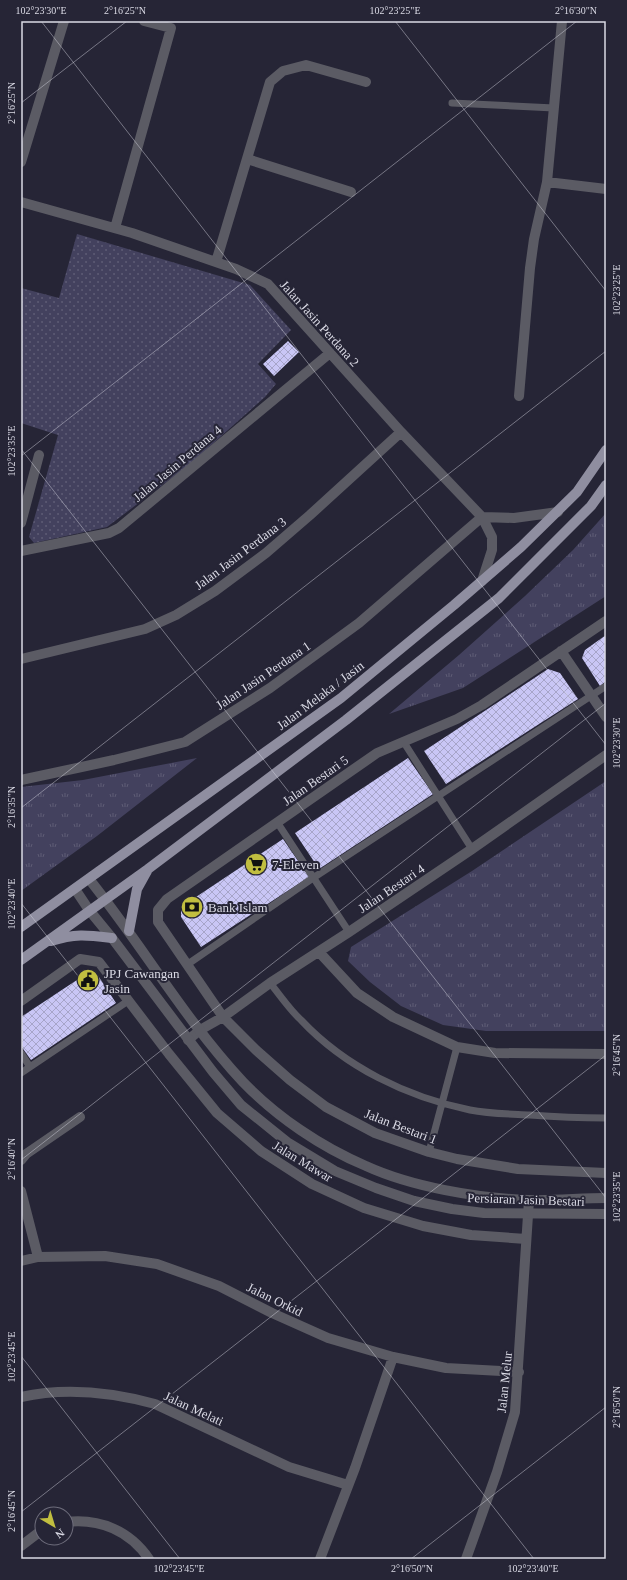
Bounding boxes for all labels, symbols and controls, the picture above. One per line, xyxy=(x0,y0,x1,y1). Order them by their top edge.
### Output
text: 102°23'30"E xyxy=(16,5,67,16)
text: 2°16'25"N xyxy=(104,5,146,16)
text: 102°23'25"E xyxy=(370,5,421,16)
text: 2°16'30"N xyxy=(555,5,597,16)
text: 2°16'25"N xyxy=(6,82,17,124)
text: 102°23'25"E xyxy=(611,265,622,316)
street label: Jalan Jasin Perdana 2 xyxy=(277,277,362,370)
street label: Jalan Jasin Perdana 4 xyxy=(130,422,225,505)
text: 102°23'35"E xyxy=(6,426,17,477)
street label: Jalan Jasin Perdana 3 xyxy=(192,514,289,593)
street label: Jalan Jasin Perdana 1 xyxy=(213,638,313,713)
street label: Jalan Melaka / Jasin xyxy=(274,657,367,733)
text: 102°23'30"E xyxy=(611,718,622,769)
street label: Jalan Bestari 5 xyxy=(280,752,351,809)
text: 2°16'35"N xyxy=(6,786,17,828)
supermarket icon: 7-Eleven xyxy=(243,851,269,877)
place label: 7-Eleven xyxy=(272,857,319,872)
street label: Jalan Bestari 4 xyxy=(355,861,428,916)
text: 102°23'40"E xyxy=(6,879,17,930)
bank icon: Bank Islam xyxy=(179,894,205,920)
place label: Bank Islam xyxy=(208,900,268,915)
place label: JPJ Cawangan Jasin xyxy=(104,966,180,996)
public building icon: JPJ Cawangan Jasin xyxy=(75,967,101,993)
text: 2°16'45"N xyxy=(611,1034,622,1076)
street label: Jalan Bestari 1 xyxy=(362,1106,439,1147)
text: 2°16'40"N xyxy=(6,1138,17,1180)
street label: Jalan Mawar xyxy=(270,1138,336,1185)
text: 102°23'35"E xyxy=(611,1172,622,1223)
street label: Persiaran Jasin Bestari xyxy=(467,1190,585,1209)
street label: Jalan Orkid xyxy=(244,1279,306,1320)
text: 102°23'45"E xyxy=(6,1332,17,1383)
street label: Jalan Melur xyxy=(494,1350,515,1414)
text: 2°16'50"N xyxy=(611,1386,622,1428)
street label: Jalan Melati xyxy=(162,1388,226,1429)
text: 2°16'45"N xyxy=(6,1490,17,1532)
north arrow xyxy=(34,1506,74,1546)
text: N xyxy=(53,1527,67,1541)
text: 102°23'45"E xyxy=(154,1563,205,1574)
text: 2°16'50"N xyxy=(391,1563,433,1574)
text: 102°23'40"E xyxy=(508,1563,559,1574)

